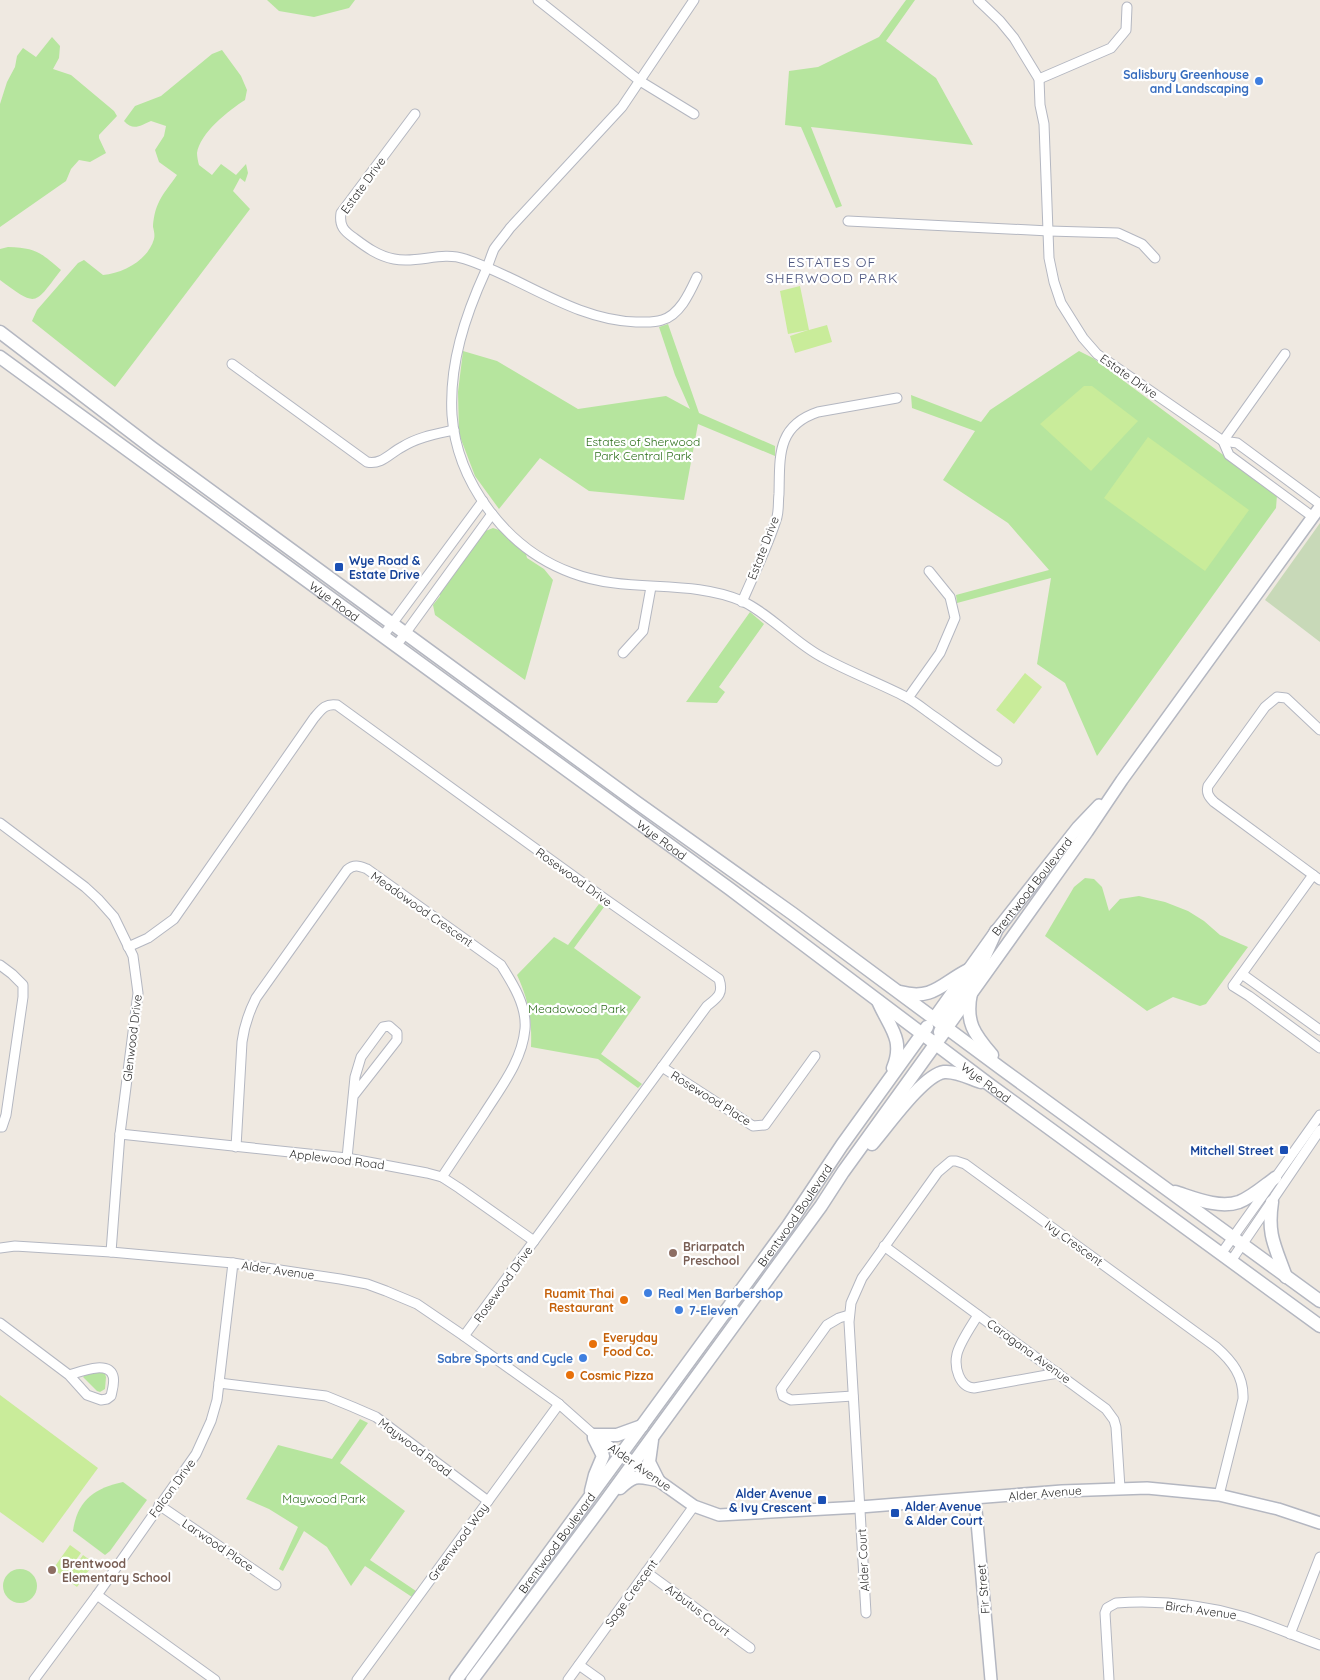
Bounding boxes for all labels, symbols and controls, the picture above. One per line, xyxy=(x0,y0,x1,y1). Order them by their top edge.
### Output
place label: Salisbury Greenhouse and Landscaping xyxy=(1123,67,1249,96)
marker: Salisbury Greenhouse and Landscaping xyxy=(1253,75,1265,87)
street label: Estate Drive xyxy=(337,153,389,216)
district label: ESTATES OF SHERWOOD PARK xyxy=(766,253,898,287)
street label: Estate Drive xyxy=(1097,351,1161,401)
park label: Estates of Sherwood Park Central Park xyxy=(586,434,700,463)
street label: Estate Drive xyxy=(744,514,782,582)
place label: Wye Road & Estate Drive xyxy=(349,553,421,582)
marker: Wye Road & Estate Drive xyxy=(333,561,345,573)
street label: Wye Road xyxy=(307,578,363,624)
street label: Wye Road xyxy=(634,816,690,863)
street label: Brentwood Boulevard xyxy=(988,834,1075,938)
street label: Rosewood Drive xyxy=(533,844,615,910)
street label: Meadowood Crescent xyxy=(368,868,476,950)
street label: Glenwood Drive xyxy=(119,993,145,1082)
park label: Meadowood Park xyxy=(528,1001,626,1016)
street label: Wye Road xyxy=(958,1059,1014,1105)
street label: Rosewood Place xyxy=(668,1067,754,1129)
place label: Mitchell Street xyxy=(1190,1143,1274,1158)
marker: Mitchell Street xyxy=(1278,1144,1290,1156)
street label: Applewood Road xyxy=(289,1146,385,1172)
street label: Brentwood Boulevard xyxy=(754,1161,835,1269)
street label: Ivy Crescent xyxy=(1042,1217,1106,1269)
place label: Briarpatch Preschool xyxy=(683,1239,745,1268)
street label: Rosewood Drive xyxy=(470,1243,536,1325)
marker: Briarpatch Preschool xyxy=(667,1247,679,1259)
street label: Alder Avenue xyxy=(241,1257,316,1283)
place label: Ruamit Thai Restaurant xyxy=(544,1286,614,1315)
place label: Real Men Barbershop xyxy=(658,1286,784,1301)
marker: Real Men Barbershop xyxy=(642,1287,654,1299)
marker: Ruamit Thai Restaurant xyxy=(618,1294,630,1306)
place label: 7-Eleven xyxy=(689,1303,738,1318)
marker: 7-Eleven xyxy=(673,1304,685,1316)
street label: Caragana Avenue xyxy=(984,1316,1074,1387)
place label: Everyday Food Co. xyxy=(603,1330,658,1359)
marker: Everyday Food Co. xyxy=(587,1338,599,1350)
place label: Sabre Sports and Cycle xyxy=(437,1351,573,1366)
marker: Sabre Sports and Cycle xyxy=(577,1352,589,1364)
place label: Cosmic Pizza xyxy=(580,1368,654,1383)
marker: Cosmic Pizza xyxy=(564,1369,576,1381)
street label: Maywood Road xyxy=(375,1415,455,1479)
street label: Alder Avenue xyxy=(606,1440,675,1494)
street label: Falcon Drive xyxy=(146,1455,198,1520)
street label: Alder Avenue xyxy=(1008,1482,1082,1504)
place label: Alder Avenue & Ivy Crescent xyxy=(729,1486,812,1515)
street label: Brentwood Boulevard xyxy=(515,1489,598,1596)
park label: Maywood Park xyxy=(282,1491,366,1506)
marker: Alder Avenue & Ivy Crescent xyxy=(816,1494,828,1506)
place label: Alder Avenue & Alder Court xyxy=(905,1499,983,1528)
street label: Greenwood Way xyxy=(425,1500,491,1584)
marker: Alder Avenue & Alder Court xyxy=(889,1507,901,1519)
street label: Larwood Place xyxy=(179,1516,257,1575)
street label: Alder Court xyxy=(854,1528,872,1592)
place label: Brentwood Elementary School xyxy=(62,1556,171,1585)
street label: Sage Crescent xyxy=(601,1556,661,1630)
street label: Fir Street xyxy=(973,1563,993,1615)
marker: Brentwood Elementary School xyxy=(46,1564,58,1576)
street label: Arbutus Court xyxy=(663,1581,733,1639)
street label: Birch Avenue xyxy=(1164,1598,1238,1622)

